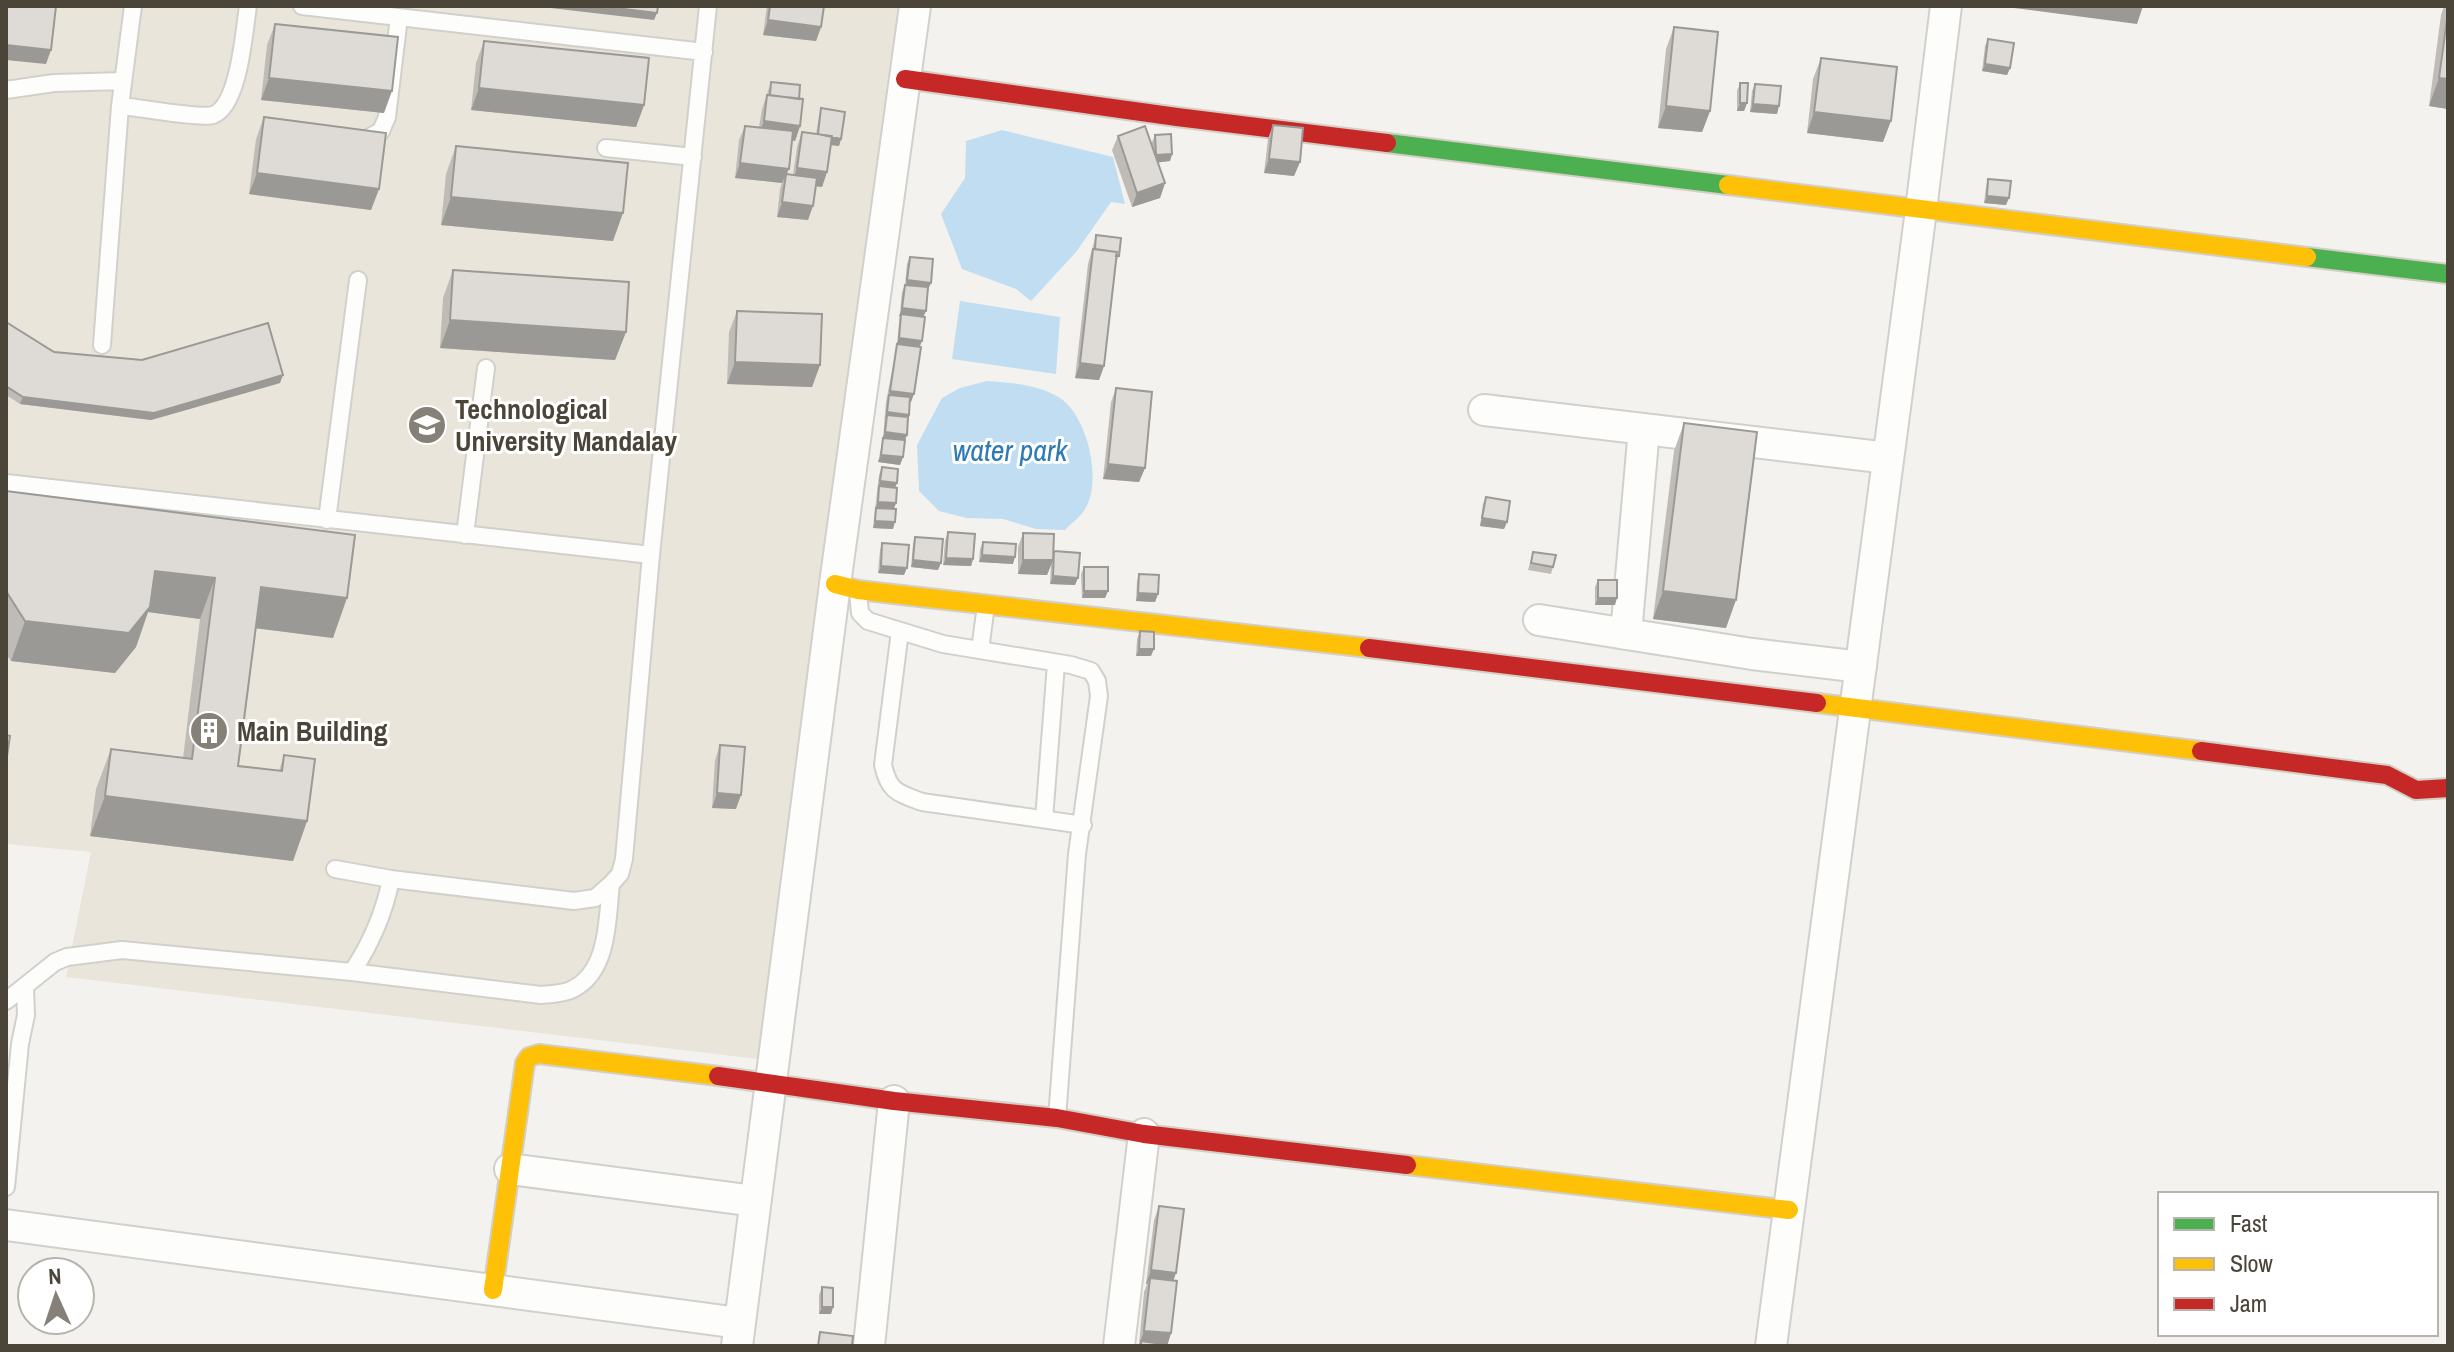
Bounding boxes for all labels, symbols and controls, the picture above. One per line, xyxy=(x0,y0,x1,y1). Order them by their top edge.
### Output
place label: Technological University Mandalay xyxy=(455,390,677,460)
school or university icon: Technological University Mandalay xyxy=(406,404,448,446)
water label: water park xyxy=(953,430,1069,470)
building icon: Main Building xyxy=(188,710,230,752)
place label: Main Building xyxy=(237,712,388,750)
legend xyxy=(2158,1192,2438,1336)
text: Fast xyxy=(2230,1207,2268,1239)
text: Slow xyxy=(2230,1247,2273,1279)
north arrow xyxy=(16,1256,96,1336)
text: N xyxy=(48,1261,62,1291)
text: Jam xyxy=(2230,1287,2267,1319)

